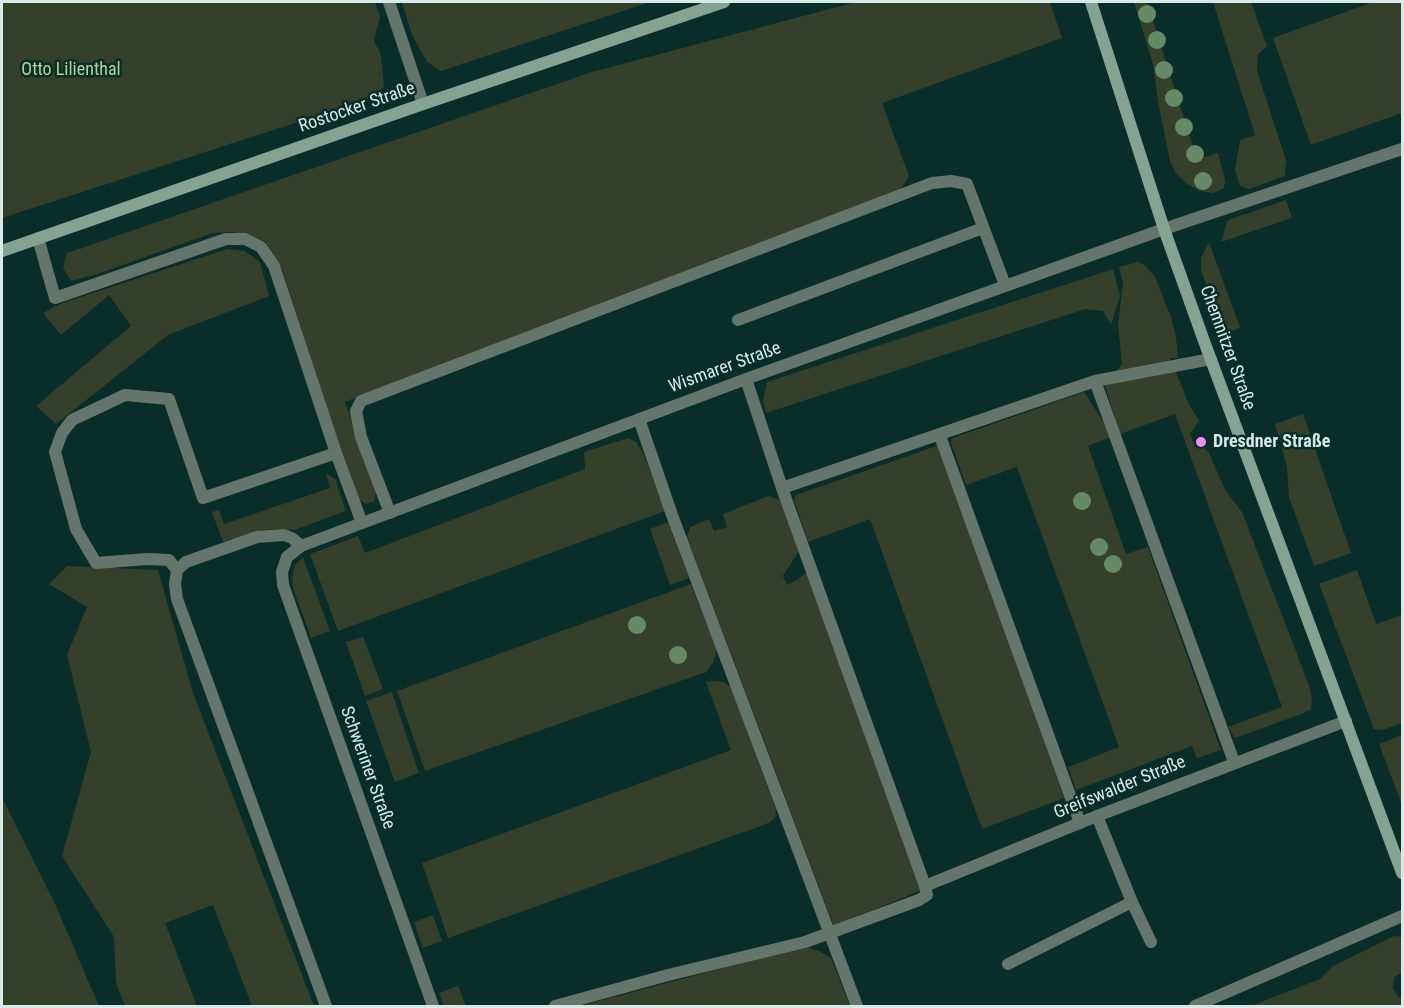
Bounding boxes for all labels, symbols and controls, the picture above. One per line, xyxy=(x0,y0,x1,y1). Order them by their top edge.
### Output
park label: Otto Lilienthal xyxy=(21,59,121,81)
street label: Rostocker Straße xyxy=(296,78,418,138)
street label: Chemnitzer Straße xyxy=(1194,283,1260,413)
street label: Wismarer Straße xyxy=(666,338,784,398)
place label: Dresdner Straße xyxy=(1213,431,1330,453)
marker: Dresdner Straße xyxy=(1194,435,1208,449)
street label: Schweriner Straße xyxy=(335,704,399,832)
street label: Greifswalder Straße xyxy=(1051,752,1189,824)

